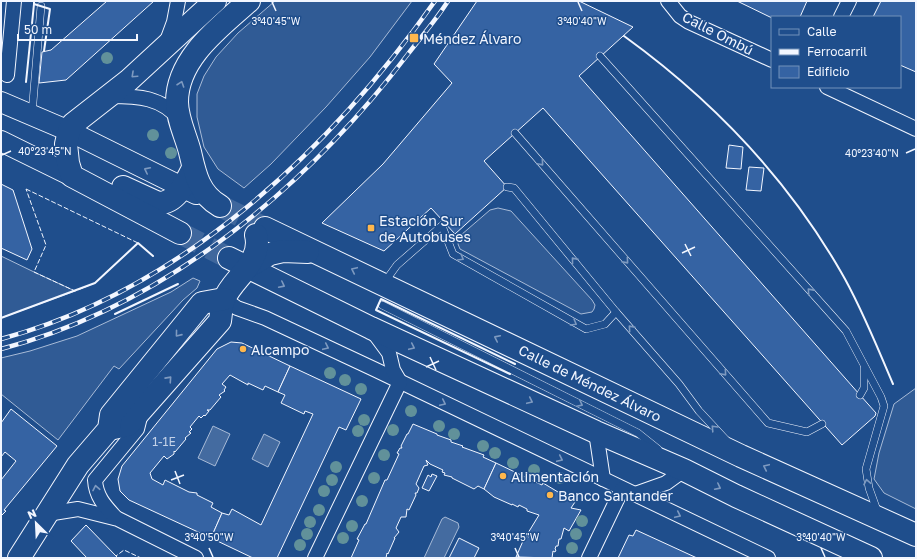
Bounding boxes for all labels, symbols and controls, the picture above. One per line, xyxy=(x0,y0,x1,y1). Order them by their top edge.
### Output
street label: Calle Ombú xyxy=(680,8,756,58)
text: 3°40'45"W xyxy=(252,15,301,27)
text: 3°40'40"W xyxy=(557,15,607,27)
scale bar xyxy=(18,16,137,42)
legend xyxy=(771,16,901,88)
text: 50 m xyxy=(24,22,52,37)
text: Calle xyxy=(807,24,837,39)
place label: Méndez Álvaro xyxy=(423,30,522,47)
marker: Méndez Álvaro xyxy=(408,32,420,44)
text: Ferrocarril xyxy=(807,44,867,59)
text: Edificio xyxy=(807,64,849,79)
one-way arrow xyxy=(131,70,139,78)
one-way arrow xyxy=(176,80,185,87)
text: 40°23'45"N xyxy=(18,145,72,157)
text: 40°23'40"N xyxy=(845,147,899,159)
one-way arrow xyxy=(536,158,543,165)
one-way arrow xyxy=(144,167,151,175)
place label: Estación Sur de Autobuses xyxy=(379,212,471,245)
marker: Estación Sur de Autobuses xyxy=(366,223,376,233)
one-way arrow xyxy=(457,254,464,261)
one-way arrow xyxy=(622,256,629,263)
one-way arrow xyxy=(571,257,578,264)
one-way arrow xyxy=(351,267,359,275)
one-way arrow xyxy=(278,280,286,288)
one-way arrow xyxy=(808,288,815,296)
one-way arrow xyxy=(570,318,577,325)
one-way arrow xyxy=(628,326,635,333)
one-way arrow xyxy=(176,329,183,336)
one-way arrow xyxy=(494,335,501,343)
place label: Alcampo xyxy=(251,341,309,358)
street label: Calle de Méndez Álvaro xyxy=(516,341,664,425)
one-way arrow xyxy=(321,342,329,350)
one-way arrow xyxy=(408,342,416,350)
marker: Alcampo xyxy=(238,344,248,354)
one-way arrow xyxy=(720,368,727,375)
one-way arrow xyxy=(164,376,171,384)
one-way arrow xyxy=(527,397,534,405)
one-way arrow xyxy=(439,398,446,406)
one-way arrow xyxy=(576,399,583,406)
one-way arrow xyxy=(712,425,719,432)
house number: 1-1E xyxy=(152,434,176,449)
one-way arrow xyxy=(556,454,564,462)
one-way arrow xyxy=(762,464,770,472)
place label: Alimentación xyxy=(511,468,599,485)
marker: Alimentación xyxy=(498,471,508,481)
one-way arrow xyxy=(864,479,872,485)
one-way arrow xyxy=(714,483,722,490)
one-way arrow xyxy=(93,485,101,491)
place label: Banco Santander xyxy=(558,487,674,504)
marker: Banco Santander xyxy=(545,490,555,500)
north arrow xyxy=(16,503,56,543)
text: N xyxy=(25,506,38,521)
one-way arrow xyxy=(673,510,681,518)
text: 3°40'50"W xyxy=(184,531,234,543)
text: 3°40'45"W xyxy=(491,531,540,543)
text: 3°40'40"W xyxy=(796,531,846,543)

